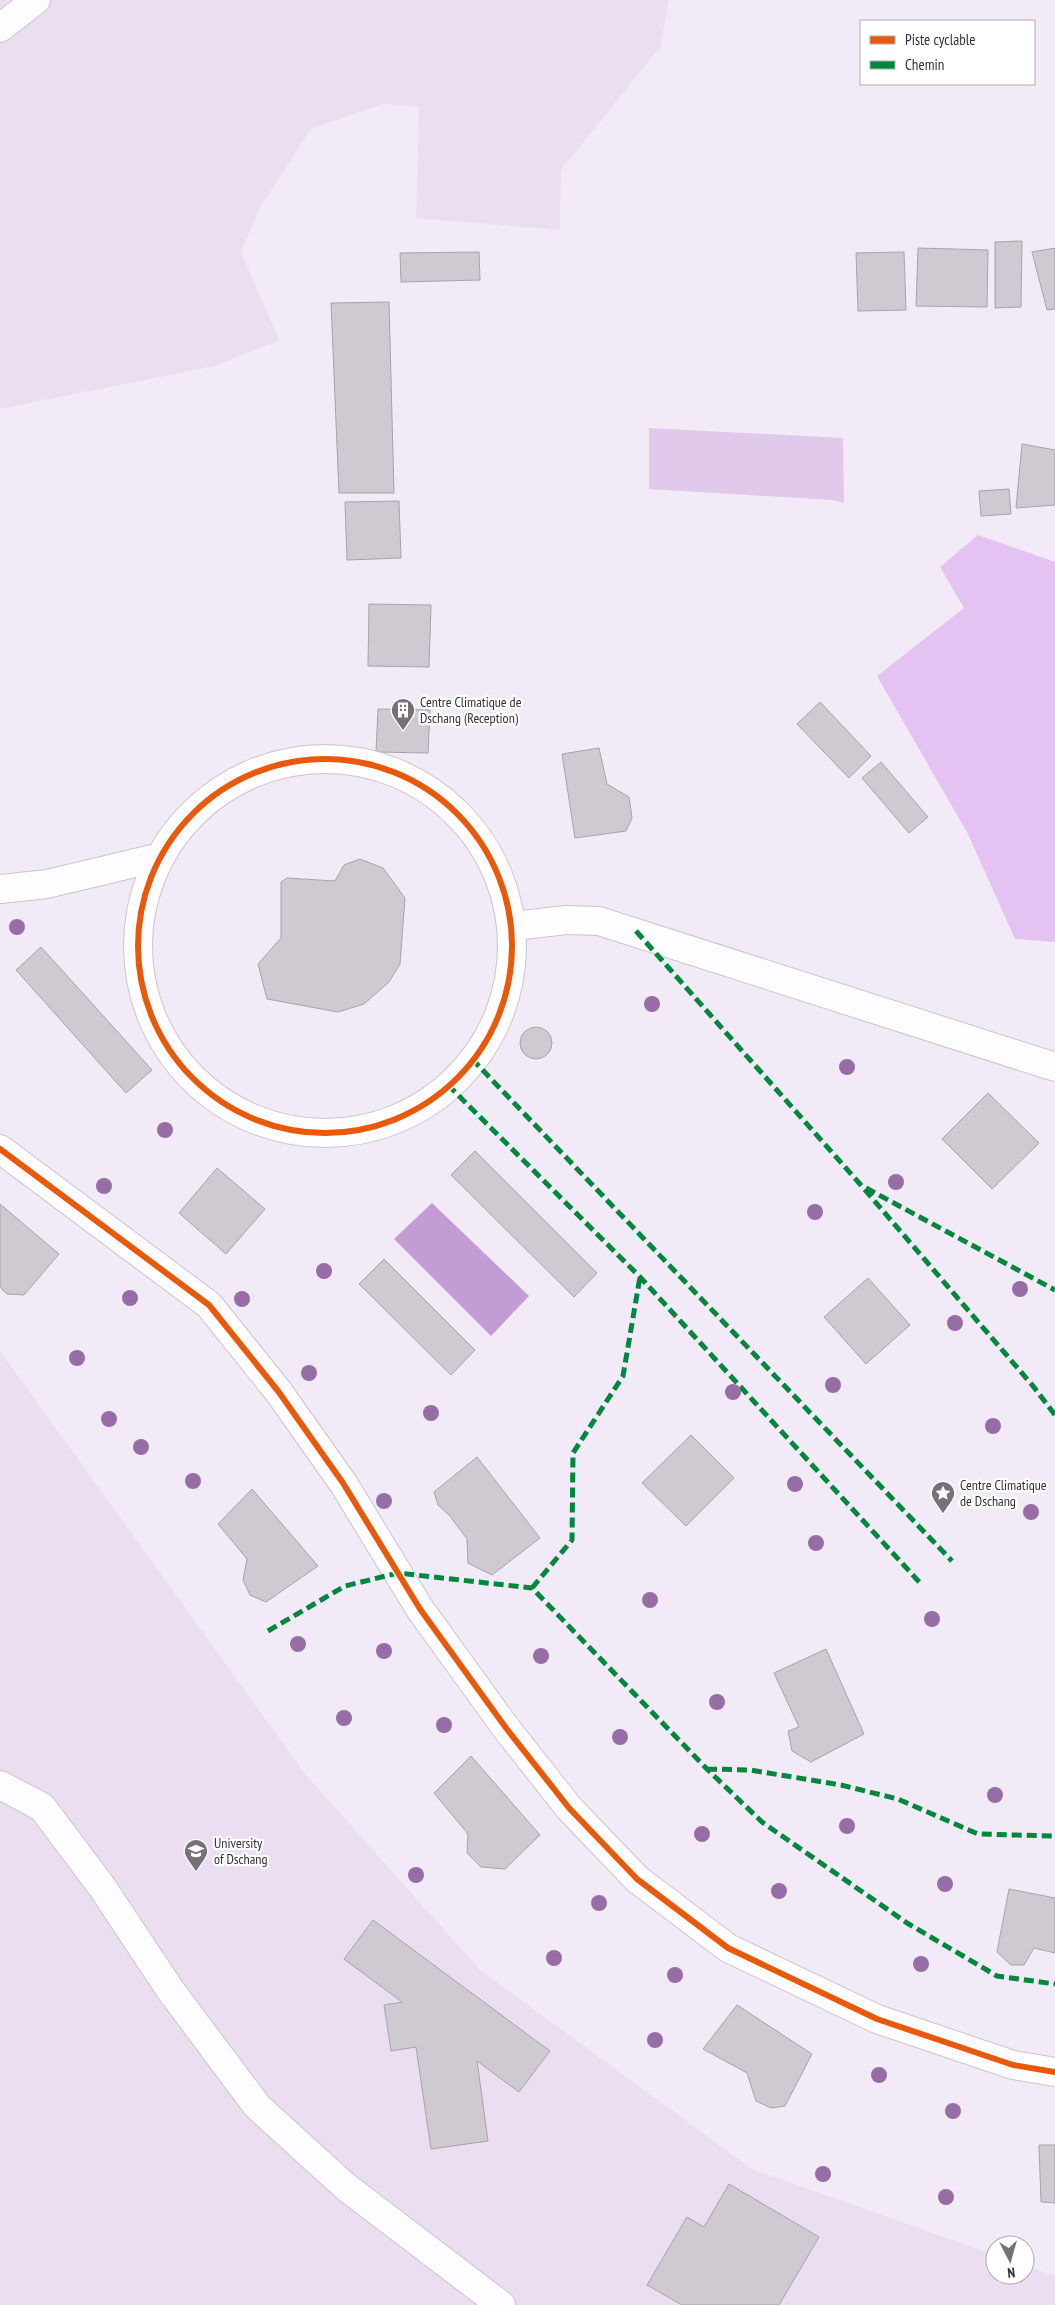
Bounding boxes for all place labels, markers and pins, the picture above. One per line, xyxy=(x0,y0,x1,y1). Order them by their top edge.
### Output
place label: Centre Climatique de Dschang (Reception) xyxy=(420,693,522,727)
building icon: Centre Climatique de Dschang (Reception) xyxy=(390,697,416,731)
place label: Centre Climatique de Dschang xyxy=(960,1476,1047,1510)
place icon: Centre Climatique de Dschang xyxy=(930,1480,956,1514)
place label: University of Dschang xyxy=(214,1834,268,1868)
school or university icon: University of Dschang xyxy=(183,1838,209,1872)

